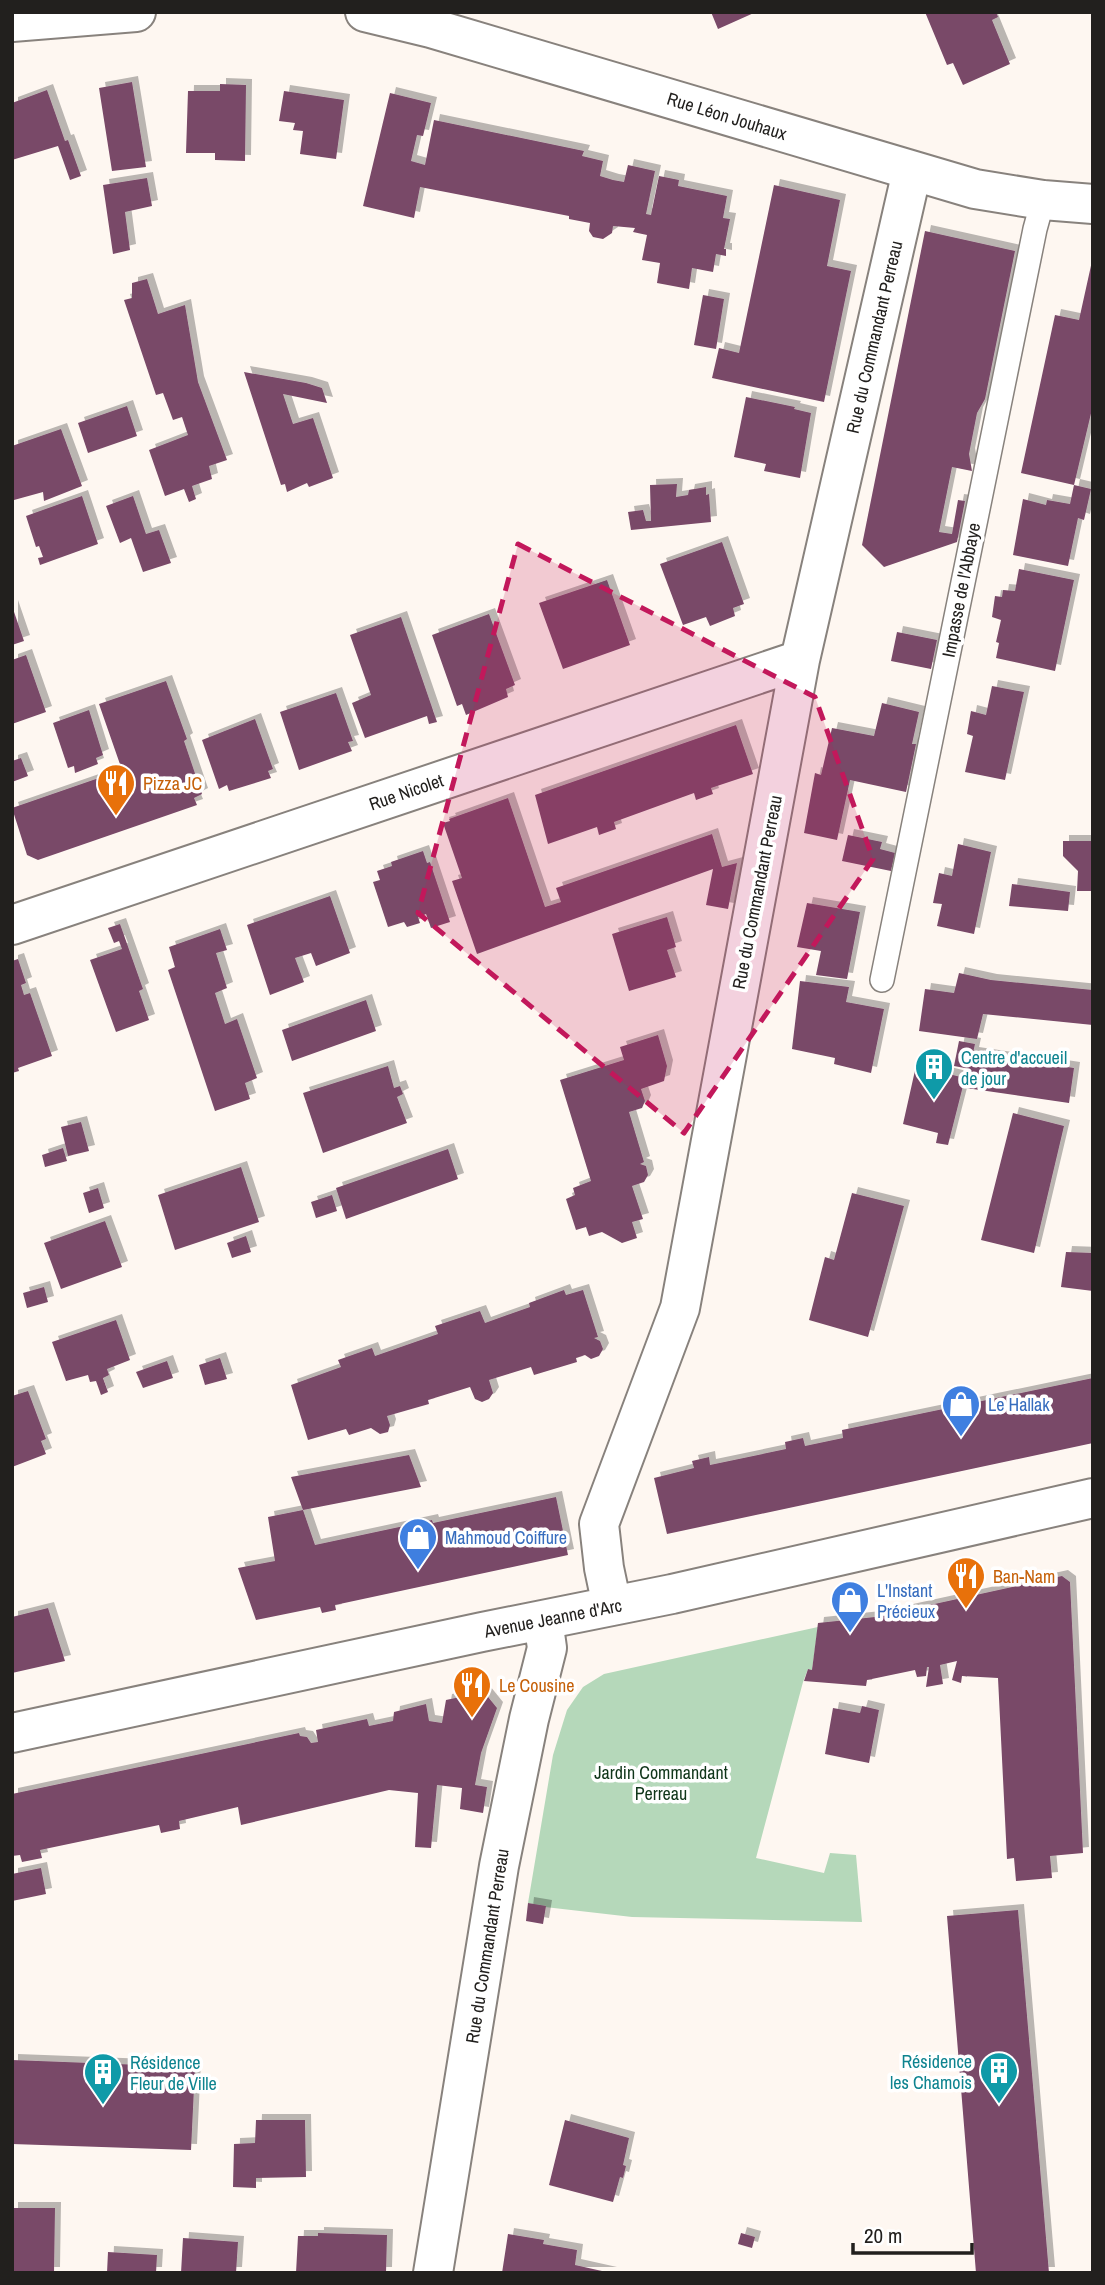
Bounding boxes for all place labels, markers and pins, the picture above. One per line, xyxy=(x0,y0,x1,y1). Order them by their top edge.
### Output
restaurant icon: Pizza JC xyxy=(95,762,137,817)
place label: Pizza JC xyxy=(143,771,202,796)
place label: Centre d'accueil de jour xyxy=(961,1045,1067,1091)
building icon: Centre d'accueil de jour xyxy=(913,1046,955,1101)
shop icon: Le Hallak xyxy=(940,1383,982,1438)
place label: Le Hallak xyxy=(988,1392,1050,1417)
shop icon: Mahmoud Coiffure xyxy=(397,1516,439,1571)
place label: Mahmoud Coiffure xyxy=(445,1525,567,1550)
restaurant icon: Ban-Nam xyxy=(945,1555,987,1610)
place label: Ban-Nam xyxy=(993,1564,1055,1589)
place label: L'Instant Précieux xyxy=(877,1578,936,1624)
shop icon: L'Instant Précieux xyxy=(829,1579,871,1634)
restaurant icon: Le Cousine xyxy=(451,1664,493,1719)
place label: Le Cousine xyxy=(499,1673,575,1698)
place label: Résidence les Chamois xyxy=(890,2049,972,2095)
place label: Résidence Fleur de Ville xyxy=(130,2050,217,2096)
building icon: Résidence les Chamois xyxy=(978,2050,1020,2105)
building icon: Résidence Fleur de Ville xyxy=(82,2051,124,2106)

